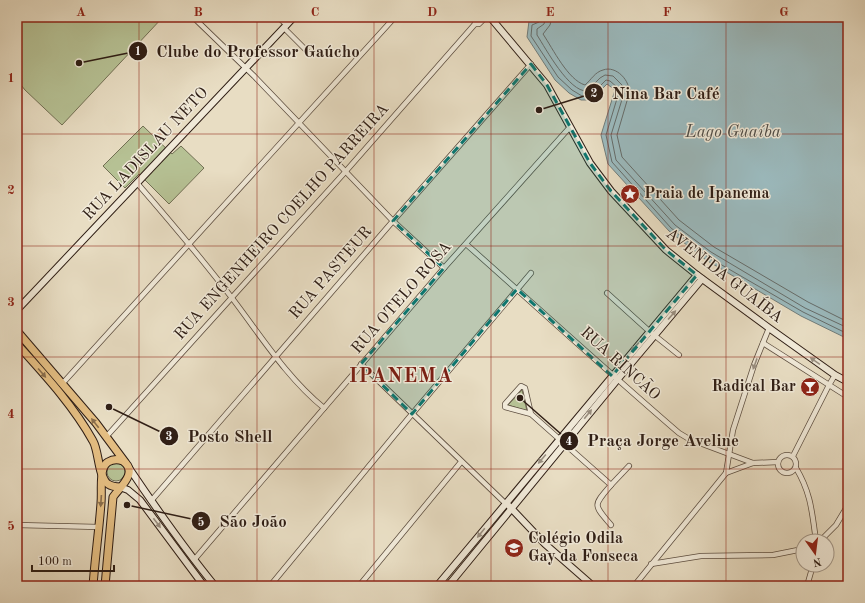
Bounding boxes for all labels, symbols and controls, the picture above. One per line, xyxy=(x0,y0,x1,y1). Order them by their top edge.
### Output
text: A xyxy=(76,6,86,19)
text: B xyxy=(193,6,203,19)
text: C xyxy=(311,6,319,19)
text: D xyxy=(427,6,437,19)
text: E xyxy=(546,6,555,19)
text: F xyxy=(663,6,672,19)
text: G xyxy=(779,6,789,19)
callout: Clube do Professor Gaúcho xyxy=(128,36,368,65)
text: Clube do Professor Gaúcho xyxy=(156,44,360,61)
text: 1 xyxy=(135,46,141,58)
text: 1 xyxy=(7,72,15,85)
callout: Nina Bar Café xyxy=(584,78,728,107)
street label: RUA LADISLAU NETO xyxy=(81,85,211,223)
text: Nina Bar Café xyxy=(612,86,720,103)
text: 2 xyxy=(591,88,598,100)
street label: RUA ENGENHEIRO COELHO PARREIRA xyxy=(172,101,392,343)
water label: Lago Guaíba xyxy=(684,124,781,141)
place icon: Praia de Ipanema xyxy=(619,183,641,205)
text: 2 xyxy=(7,184,15,197)
place label: Praia de Ipanema xyxy=(644,186,770,202)
street label: AVENIDA GUAÍBA xyxy=(663,222,788,326)
street label: RUA PASTEUR xyxy=(287,224,375,322)
street label: RUA OTELO ROSA xyxy=(349,239,455,357)
text: 3 xyxy=(7,296,15,309)
one-way arrow xyxy=(667,309,676,320)
street label: RUA RINCÃO xyxy=(577,321,666,404)
one-way arrow xyxy=(631,342,640,353)
one-way arrow xyxy=(810,357,821,365)
one-way arrow xyxy=(751,359,757,371)
district label: IPANEMA xyxy=(349,367,453,387)
one-way arrow xyxy=(38,368,47,378)
bar icon: Radical Bar xyxy=(799,376,821,398)
place label: Radical Bar xyxy=(711,379,796,395)
text: 4 xyxy=(7,408,15,421)
one-way arrow xyxy=(584,409,593,420)
one-way arrow xyxy=(91,417,100,428)
callout: Posto Shell xyxy=(159,422,280,451)
callout: Praça Jorge Aveline xyxy=(559,426,746,455)
text: Posto Shell xyxy=(188,429,273,446)
text: 3 xyxy=(166,431,173,443)
text: Praça Jorge Aveline xyxy=(587,433,739,450)
text: 4 xyxy=(566,436,573,448)
one-way arrow xyxy=(538,455,547,464)
one-way arrow xyxy=(98,495,105,507)
callout: São João xyxy=(191,507,294,536)
text: São João xyxy=(219,514,287,531)
text: 5 xyxy=(198,516,205,529)
one-way arrow xyxy=(153,518,161,529)
text: 5 xyxy=(7,520,15,533)
one-way arrow xyxy=(476,528,485,538)
place label: Colégio Odila Gay da Fonseca xyxy=(528,531,638,565)
north arrow xyxy=(795,533,835,573)
school or university icon: Colégio Odila Gay da Fonseca xyxy=(503,537,525,559)
scale bar xyxy=(32,547,114,573)
text: N xyxy=(811,555,822,568)
text: 100 m xyxy=(38,556,72,568)

